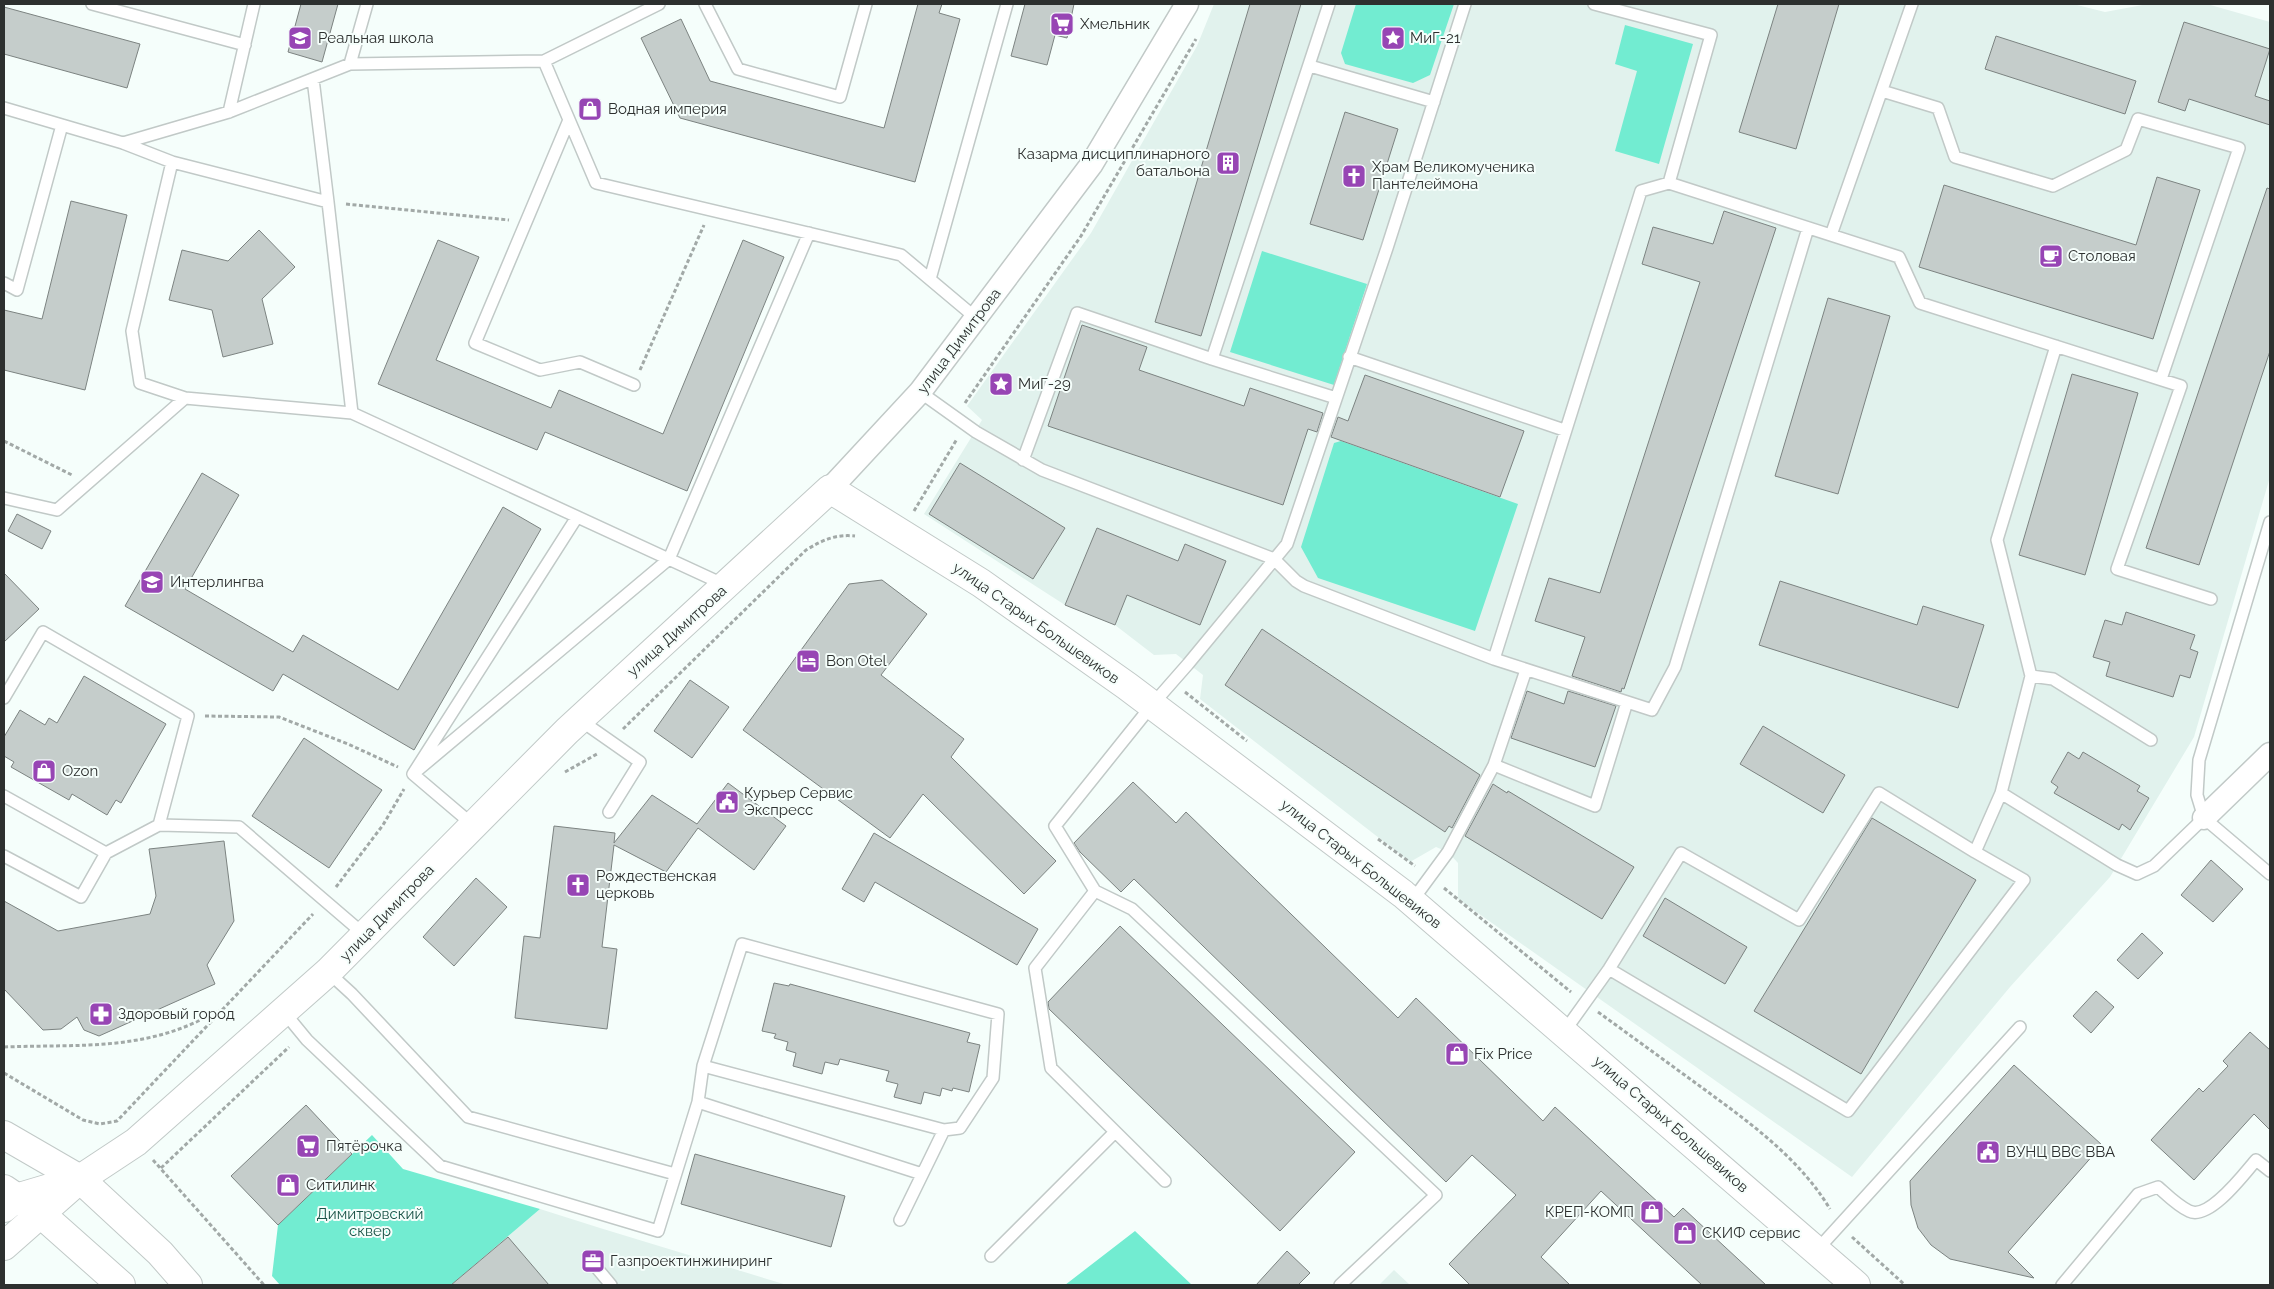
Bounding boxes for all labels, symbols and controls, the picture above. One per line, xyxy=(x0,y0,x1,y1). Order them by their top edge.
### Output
supermarket icon: Хмельник xyxy=(1049,11,1075,37)
place label: Хмельник xyxy=(1080,15,1150,33)
school or university icon: Реальная школа xyxy=(287,25,313,51)
place icon: МиГ-21 xyxy=(1380,25,1406,51)
place label: Реальная школа xyxy=(318,29,434,47)
place label: МиГ-21 xyxy=(1410,29,1461,47)
shop icon: Водная империя xyxy=(577,96,603,122)
place label: Водная империя xyxy=(608,100,727,118)
place label: Казарма дисциплинарного батальона xyxy=(1017,145,1210,180)
building icon: Казарма дисциплинарного батальона xyxy=(1215,150,1241,176)
place label: Храм Великомученика Пантелеймона xyxy=(1372,158,1535,193)
church icon: Храм Великомученика Пантелеймона xyxy=(1341,163,1367,189)
cafe icon: Столовая xyxy=(2038,243,2064,269)
place label: Столовая xyxy=(2068,247,2136,265)
street label: улица Димитрова xyxy=(913,285,1005,397)
place icon: МиГ-29 xyxy=(988,371,1014,397)
place label: МиГ-29 xyxy=(1018,375,1071,393)
street label: улица Старых Большевиков xyxy=(949,558,1123,688)
school or university icon: Интерлингва xyxy=(139,569,165,595)
place label: Интерлингва xyxy=(170,573,264,591)
street label: улица Димитрова xyxy=(624,582,730,680)
hotel icon: Bon Otel xyxy=(795,648,821,674)
place label: Bon Otel xyxy=(826,652,887,670)
shop icon: Ozon xyxy=(31,758,57,784)
place label: Ozon xyxy=(62,762,98,780)
place label: Курьер Сервис Экспресс xyxy=(744,784,853,819)
public building icon: Курьер Сервис Экспресс xyxy=(714,789,740,815)
street label: улица Старых Большевиков xyxy=(1277,796,1445,932)
street label: улица Димитрова xyxy=(336,861,438,965)
place label: Рождественская церковь xyxy=(596,867,717,902)
church icon: Рождественская церковь xyxy=(565,872,591,898)
pharmacy icon: Здоровый город xyxy=(88,1001,114,1027)
place label: Здоровый город xyxy=(118,1005,235,1023)
shop icon: Fix Price xyxy=(1444,1041,1470,1067)
place label: Fix Price xyxy=(1474,1045,1533,1063)
street label: улица Старых Большевиков xyxy=(1590,1052,1752,1196)
supermarket icon: Пятёрочка xyxy=(295,1133,321,1159)
place label: Пятёрочка xyxy=(326,1137,402,1155)
public building icon: ВУНЦ ВВС ВВА xyxy=(1975,1139,2001,1165)
place label: ВУНЦ ВВС ВВА xyxy=(2006,1143,2115,1161)
shop icon: Ситилинк xyxy=(275,1172,301,1198)
place label: Ситилинк xyxy=(306,1176,375,1194)
shop icon: КРЕП-КОМП xyxy=(1639,1199,1665,1225)
place label: КРЕП-КОМП xyxy=(1545,1203,1634,1221)
park label: Димитровский сквер xyxy=(317,1205,423,1240)
shop icon: СКИФ сервис xyxy=(1672,1220,1698,1246)
place label: СКИФ сервис xyxy=(1702,1224,1801,1242)
office icon: Газпроектинжиниринг xyxy=(580,1248,606,1274)
place label: Газпроектинжиниринг xyxy=(610,1252,772,1270)

